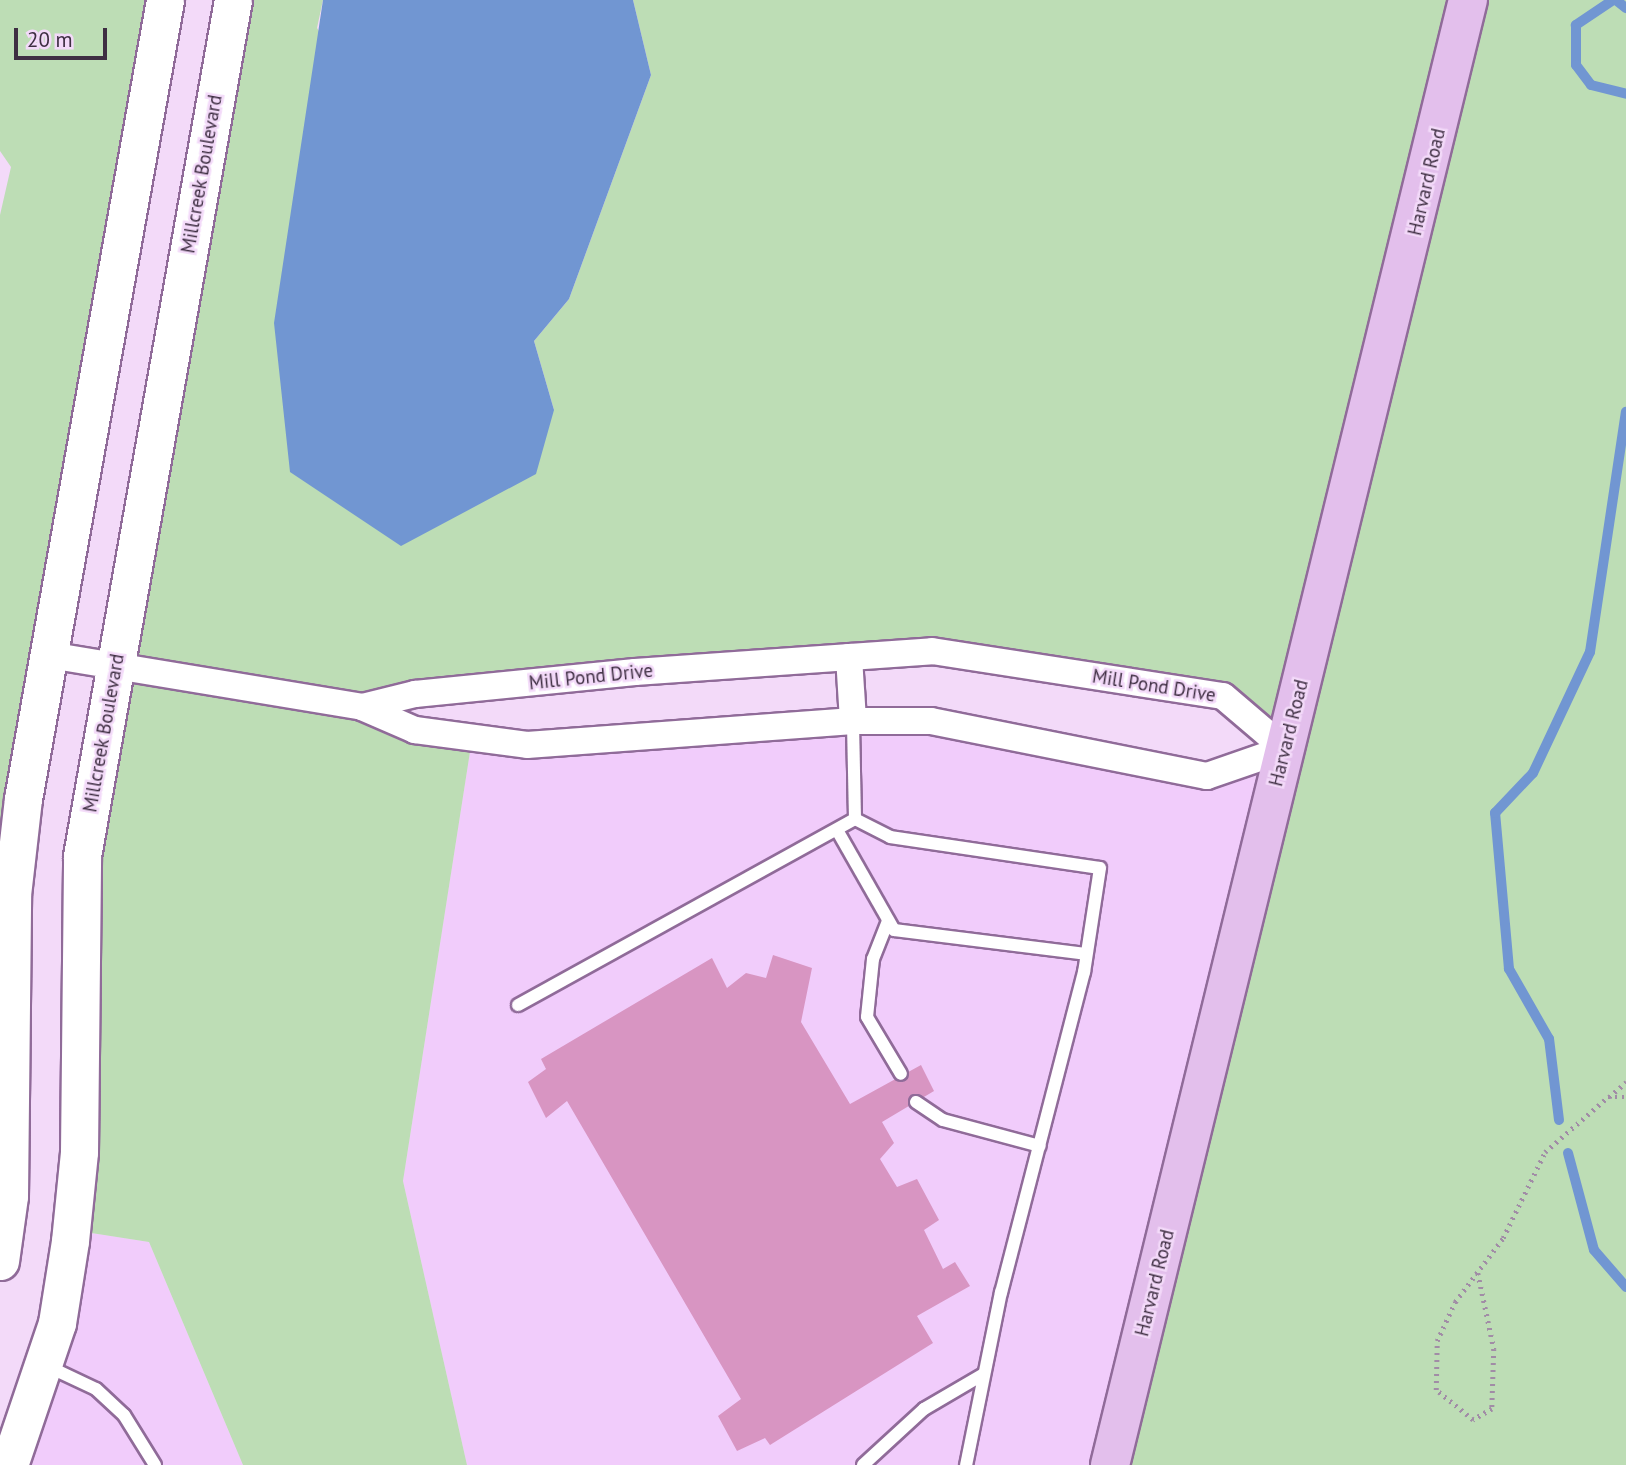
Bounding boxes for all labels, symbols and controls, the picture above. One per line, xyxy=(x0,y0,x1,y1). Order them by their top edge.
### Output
scale bar xyxy=(18,14,110,58)
text: 20 m xyxy=(27,26,73,53)
street label: Millcreek Boulevard xyxy=(177,93,227,255)
street label: Harvard Road xyxy=(1404,126,1450,238)
street label: Millcreek Boulevard xyxy=(79,652,129,814)
street label: Mill Pond Drive xyxy=(528,659,654,695)
street label: Mill Pond Drive xyxy=(1091,665,1217,707)
street label: Harvard Road xyxy=(1265,677,1313,789)
street label: Harvard Road xyxy=(1131,1227,1179,1339)

